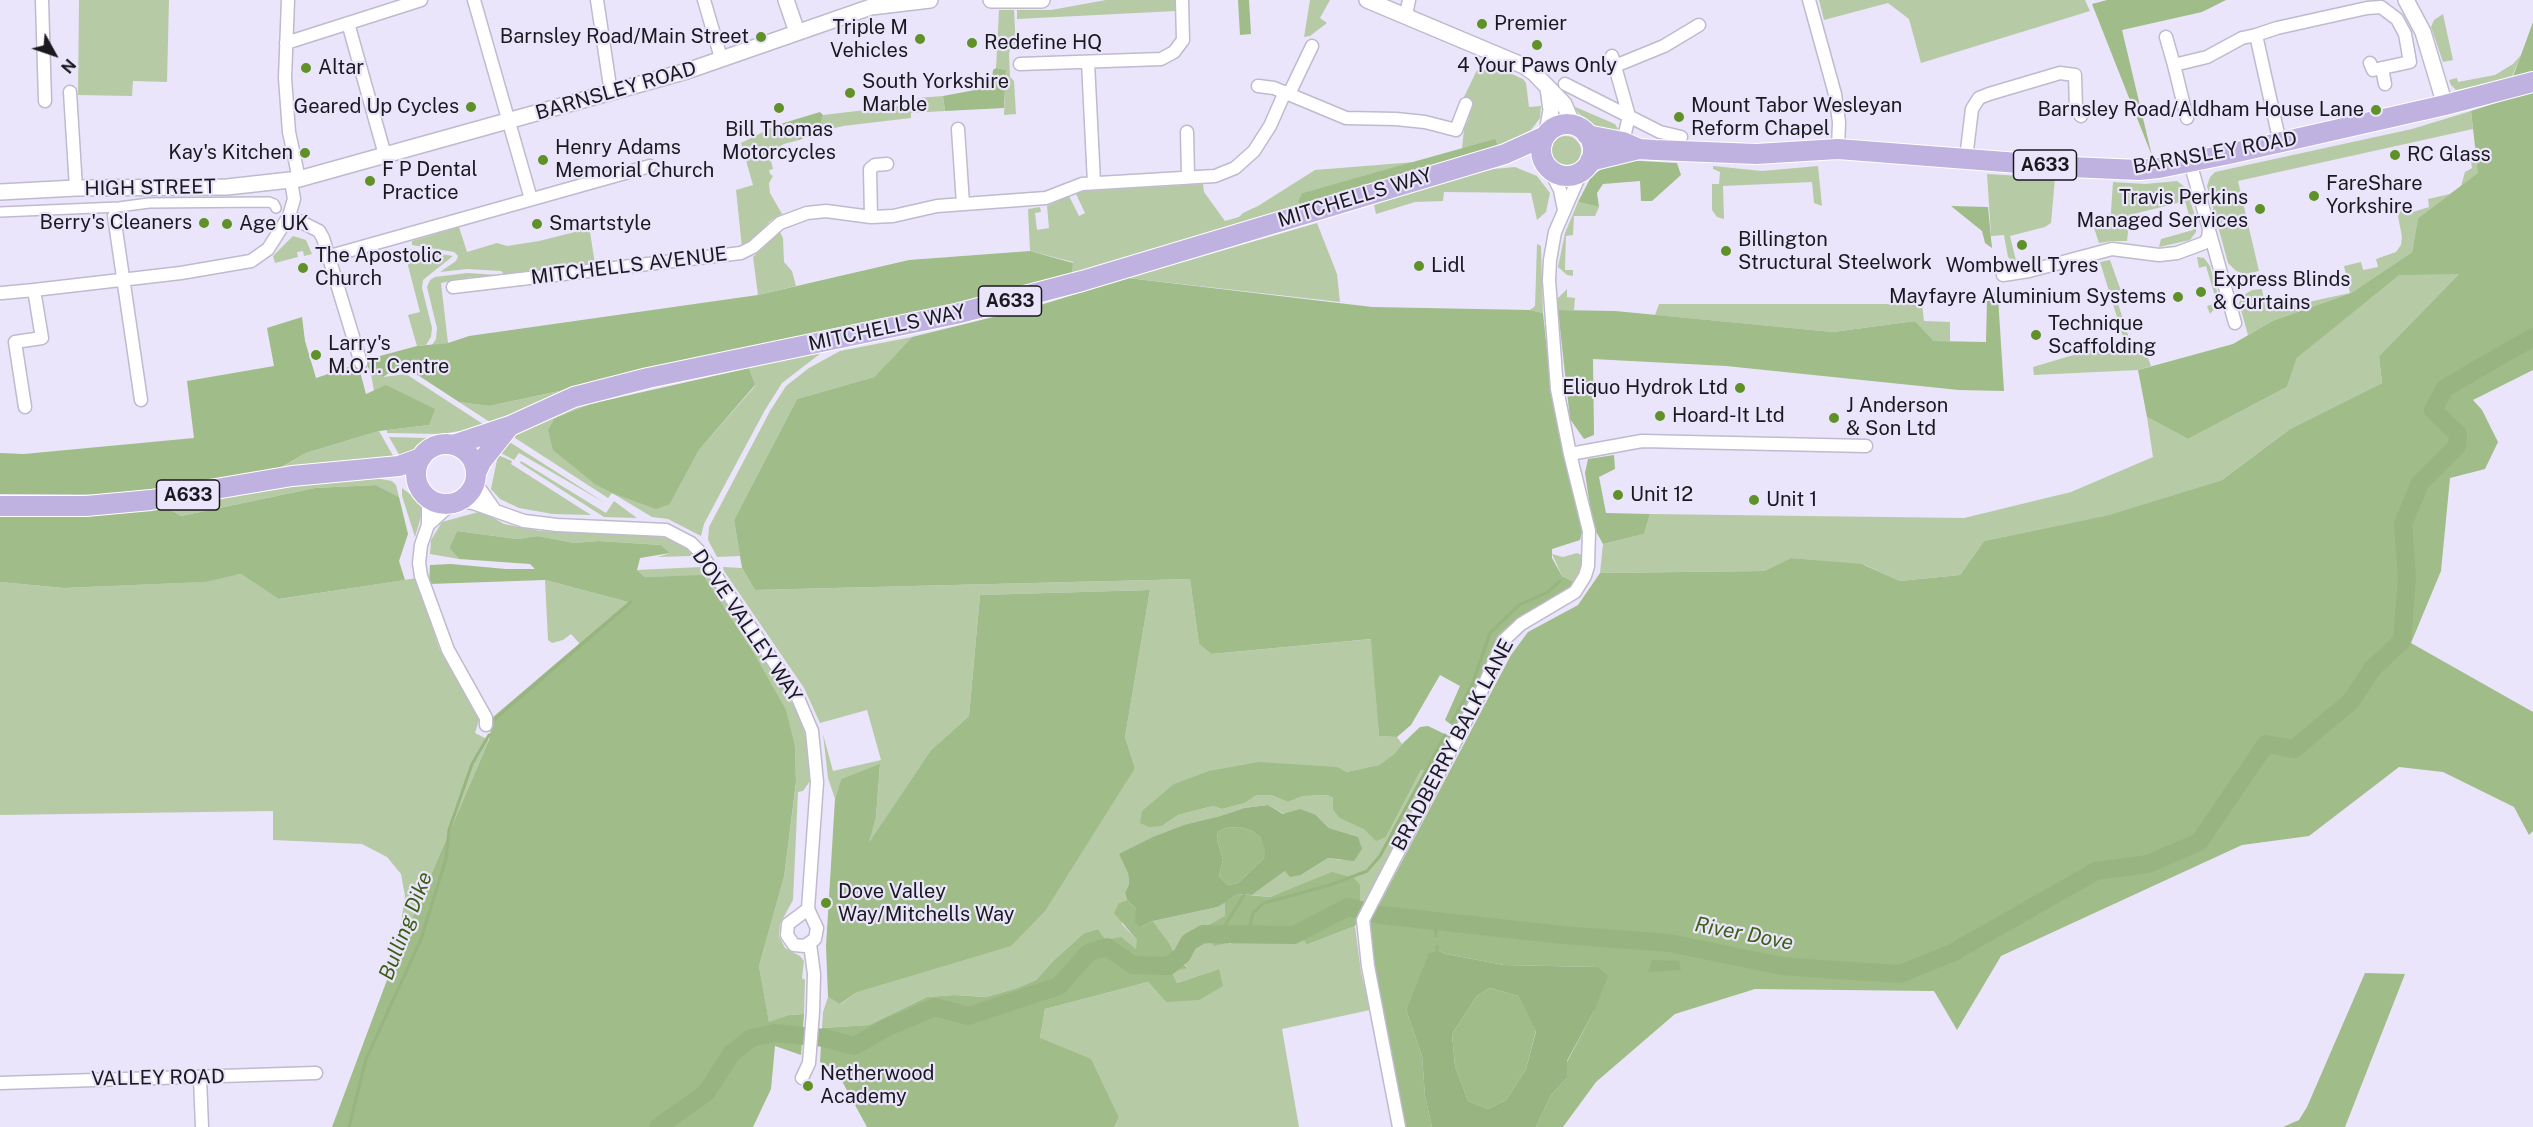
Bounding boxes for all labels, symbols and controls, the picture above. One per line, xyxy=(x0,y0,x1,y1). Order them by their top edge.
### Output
place label: Premier xyxy=(1494,12,1567,36)
place label: Triple M Vehicles xyxy=(830,16,908,63)
marker: Premier xyxy=(1475,17,1489,31)
north arrow xyxy=(24,24,84,84)
place label: Barnsley Road/Main Street xyxy=(500,25,749,49)
marker: Barnsley Road/Main Street xyxy=(754,30,768,44)
place label: Redefine HQ xyxy=(984,31,1102,55)
marker: Triple M Vehicles xyxy=(913,32,927,46)
marker: Redefine HQ xyxy=(965,36,979,50)
marker: 4 Your Paws Only xyxy=(1530,38,1544,52)
place label: 4 Your Paws Only xyxy=(1457,54,1617,78)
text: N xyxy=(57,55,79,77)
place label: Altar xyxy=(318,56,364,80)
street label: BARNSLEY ROAD xyxy=(533,57,699,125)
marker: Altar xyxy=(299,61,313,75)
place label: South Yorkshire Marble xyxy=(862,70,1009,117)
marker: South Yorkshire Marble xyxy=(843,86,857,100)
place label: Mount Tabor Wesleyan Reform Chapel xyxy=(1691,94,1902,141)
place label: Geared Up Cycles xyxy=(294,95,459,119)
place label: Barnsley Road/Aldham House Lane xyxy=(2037,98,2364,122)
marker: Geared Up Cycles xyxy=(464,100,478,114)
marker: Bill Thomas Motorcycles xyxy=(772,101,786,115)
marker: Barnsley Road/Aldham House Lane xyxy=(2369,103,2383,117)
marker: Mount Tabor Wesleyan Reform Chapel xyxy=(1672,110,1686,124)
place label: Bill Thomas Motorcycles xyxy=(722,118,836,165)
street label: BARNSLEY ROAD xyxy=(2131,127,2299,179)
place label: Henry Adams Memorial Church xyxy=(555,136,714,183)
place label: Kay's Kitchen xyxy=(168,141,293,165)
place label: RC Glass xyxy=(2407,143,2491,167)
marker: Kay's Kitchen xyxy=(298,146,312,160)
marker: RC Glass xyxy=(2388,148,2402,162)
road number: A633 xyxy=(2014,150,2076,180)
marker: Henry Adams Memorial Church xyxy=(536,153,550,167)
place label: F P Dental Practice xyxy=(382,158,477,205)
street label: MITCHELLS WAY xyxy=(1275,163,1435,233)
place label: FareShare Yorkshire xyxy=(2326,172,2423,219)
marker: F P Dental Practice xyxy=(363,174,377,188)
street label: HIGH STREET xyxy=(84,175,216,201)
place label: Travis Perkins Managed Services xyxy=(2076,186,2248,233)
marker: FareShare Yorkshire xyxy=(2307,189,2321,203)
marker: Travis Perkins Managed Services xyxy=(2253,202,2267,216)
place label: Berry's Cleaners xyxy=(40,211,192,235)
place label: Age UK xyxy=(239,212,309,236)
place label: Smartstyle xyxy=(549,212,651,236)
marker: Berry's Cleaners xyxy=(197,216,211,230)
marker: Age UK xyxy=(220,217,234,231)
marker: Smartstyle xyxy=(530,217,544,231)
place label: Billington Structural Steelwork xyxy=(1738,228,1932,275)
marker: Wombwell Tyres xyxy=(2015,238,2029,252)
street label: MITCHELLS AVENUE xyxy=(529,242,729,290)
place label: The Apostolic Church xyxy=(315,244,442,291)
marker: Billington Structural Steelwork xyxy=(1719,244,1733,258)
place label: Lidl xyxy=(1431,254,1466,278)
place label: Wombwell Tyres xyxy=(1946,254,2098,278)
marker: Lidl xyxy=(1412,259,1426,273)
marker: The Apostolic Church xyxy=(296,261,310,275)
place label: Express Blinds & Curtains xyxy=(2213,268,2350,315)
place label: Mayfayre Aluminium Systems xyxy=(1889,285,2166,309)
marker: Express Blinds & Curtains xyxy=(2194,285,2208,299)
road number: A633 xyxy=(978,286,1042,316)
marker: Mayfayre Aluminium Systems xyxy=(2171,290,2185,304)
street label: MITCHELLS WAY xyxy=(806,300,968,356)
place label: Technique Scaffolding xyxy=(2048,312,2156,359)
marker: Technique Scaffolding xyxy=(2029,328,2043,342)
place label: Larry's M.O.T. Centre xyxy=(328,332,449,379)
marker: Larry's M.O.T. Centre xyxy=(309,348,323,362)
place label: Eliquo Hydrok Ltd xyxy=(1562,376,1728,400)
marker: Eliquo Hydrok Ltd xyxy=(1733,381,1747,395)
place label: J Anderson & Son Ltd xyxy=(1846,394,1948,441)
place label: Hoard-It Ltd xyxy=(1672,404,1785,428)
marker: Hoard-It Ltd xyxy=(1653,409,1667,423)
marker: J Anderson & Son Ltd xyxy=(1827,411,1841,425)
road number: A633 xyxy=(156,480,219,510)
place label: Unit 12 xyxy=(1630,483,1693,507)
marker: Unit 12 xyxy=(1611,488,1625,502)
place label: Unit 1 xyxy=(1766,488,1817,512)
marker: Unit 1 xyxy=(1747,493,1761,507)
street label: DOVE VALLEY WAY xyxy=(687,545,807,707)
street label: BRADBERRY BALK LANE xyxy=(1387,635,1519,855)
water label: Bulling Dike xyxy=(374,868,438,984)
place label: Dove Valley Way/Mitchells Way xyxy=(838,880,1015,927)
marker: Dove Valley Way/Mitchells Way xyxy=(819,896,833,910)
water label: River Dove xyxy=(1693,912,1795,956)
place label: Netherwood Academy xyxy=(820,1062,934,1109)
street label: VALLEY ROAD xyxy=(91,1065,225,1091)
marker: Netherwood Academy xyxy=(801,1079,815,1093)

